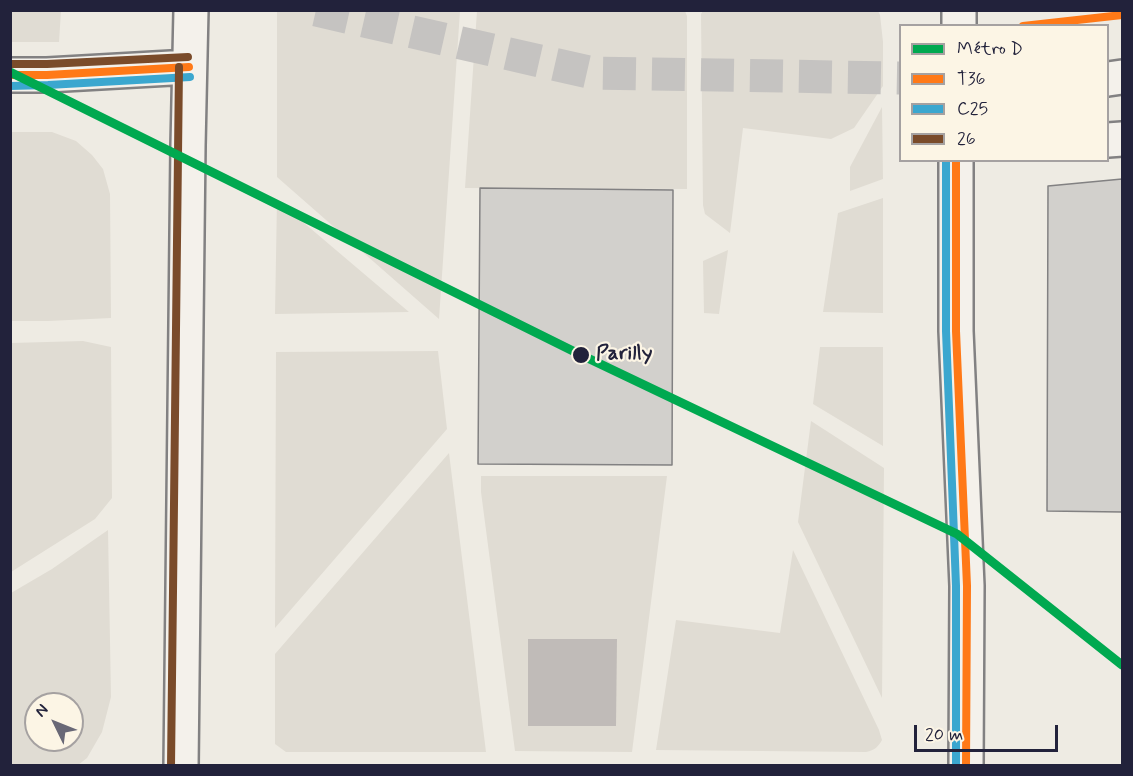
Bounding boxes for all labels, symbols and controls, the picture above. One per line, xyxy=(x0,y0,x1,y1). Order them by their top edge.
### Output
legend xyxy=(899,24,1109,162)
text: Métro D xyxy=(957,37,1023,61)
text: T36 xyxy=(957,67,986,91)
text: C25 xyxy=(957,97,988,121)
text: 26 xyxy=(957,127,976,151)
place label: Parilly xyxy=(596,342,652,368)
marker: Parilly xyxy=(571,345,591,365)
north arrow xyxy=(24,692,84,752)
text: N xyxy=(31,700,53,722)
scale bar xyxy=(917,713,1061,751)
text: 20 m xyxy=(925,723,963,747)

